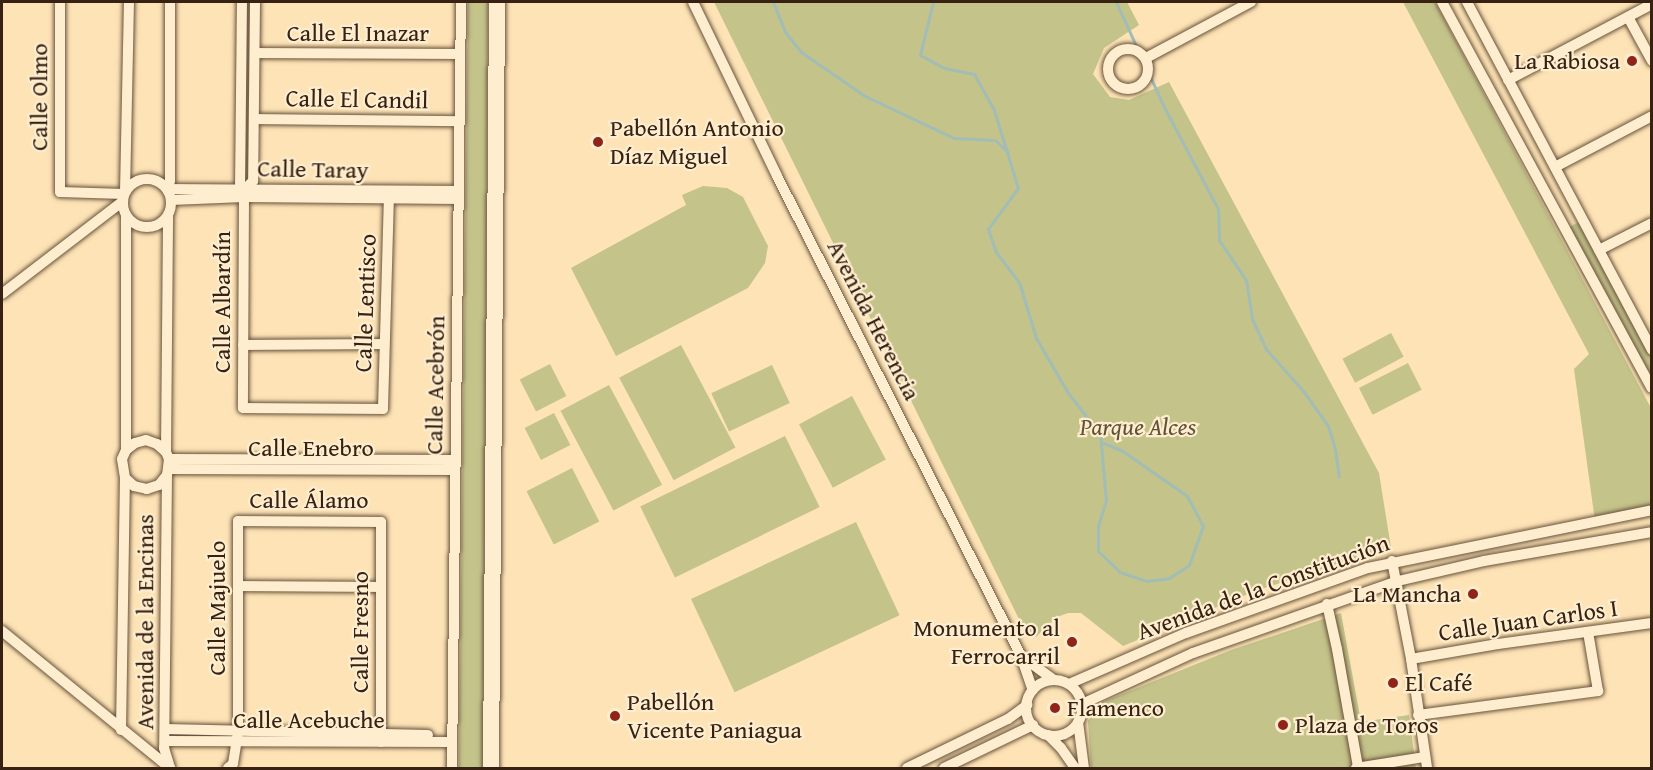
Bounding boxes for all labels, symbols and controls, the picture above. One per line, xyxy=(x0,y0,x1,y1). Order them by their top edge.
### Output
street label: Calle El Inazar xyxy=(287,19,429,47)
street label: Calle Olmo xyxy=(25,43,53,151)
place label: La Rabiosa xyxy=(1514,47,1620,75)
marker: La Rabiosa xyxy=(1625,54,1639,68)
street label: Calle El Candil xyxy=(285,83,429,115)
place label: Pabellón Antonio Díaz Miguel xyxy=(610,114,784,170)
marker: Pabellón Antonio Díaz Miguel xyxy=(591,135,605,149)
street label: Calle Taray xyxy=(257,154,369,184)
street label: Calle Albardín xyxy=(208,231,236,373)
street label: Calle Lentisco xyxy=(348,233,382,373)
street label: Avenida Herencia xyxy=(821,235,927,405)
street label: Calle Acebrón xyxy=(419,315,451,455)
park label: Parque Alces xyxy=(1080,413,1196,441)
street label: Calle Enebro xyxy=(248,434,374,462)
street label: Calle Álamo xyxy=(250,486,368,514)
street label: Avenida de la Encinas xyxy=(131,514,159,730)
street label: Avenida de la Constitución xyxy=(1133,528,1393,646)
street label: Calle Majuelo xyxy=(203,540,231,676)
street label: Calle Fresno xyxy=(346,571,374,693)
place label: La Mancha xyxy=(1353,580,1461,608)
marker: La Mancha xyxy=(1466,587,1480,601)
street label: Calle Juan Carlos I xyxy=(1437,593,1619,647)
place label: Monumento al Ferrocarril xyxy=(913,614,1060,670)
marker: Monumento al Ferrocarril xyxy=(1065,635,1079,649)
place label: El Café xyxy=(1405,669,1473,697)
marker: El Café xyxy=(1386,676,1400,690)
place label: Pabellón Vicente Paniagua xyxy=(627,688,802,744)
place label: Flamenco xyxy=(1067,694,1164,722)
marker: Flamenco xyxy=(1048,701,1062,715)
street label: Calle Acebuche xyxy=(233,706,385,734)
marker: Pabellón Vicente Paniagua xyxy=(608,709,622,723)
place label: Plaza de Toros xyxy=(1295,711,1439,739)
marker: Plaza de Toros xyxy=(1276,718,1290,732)

